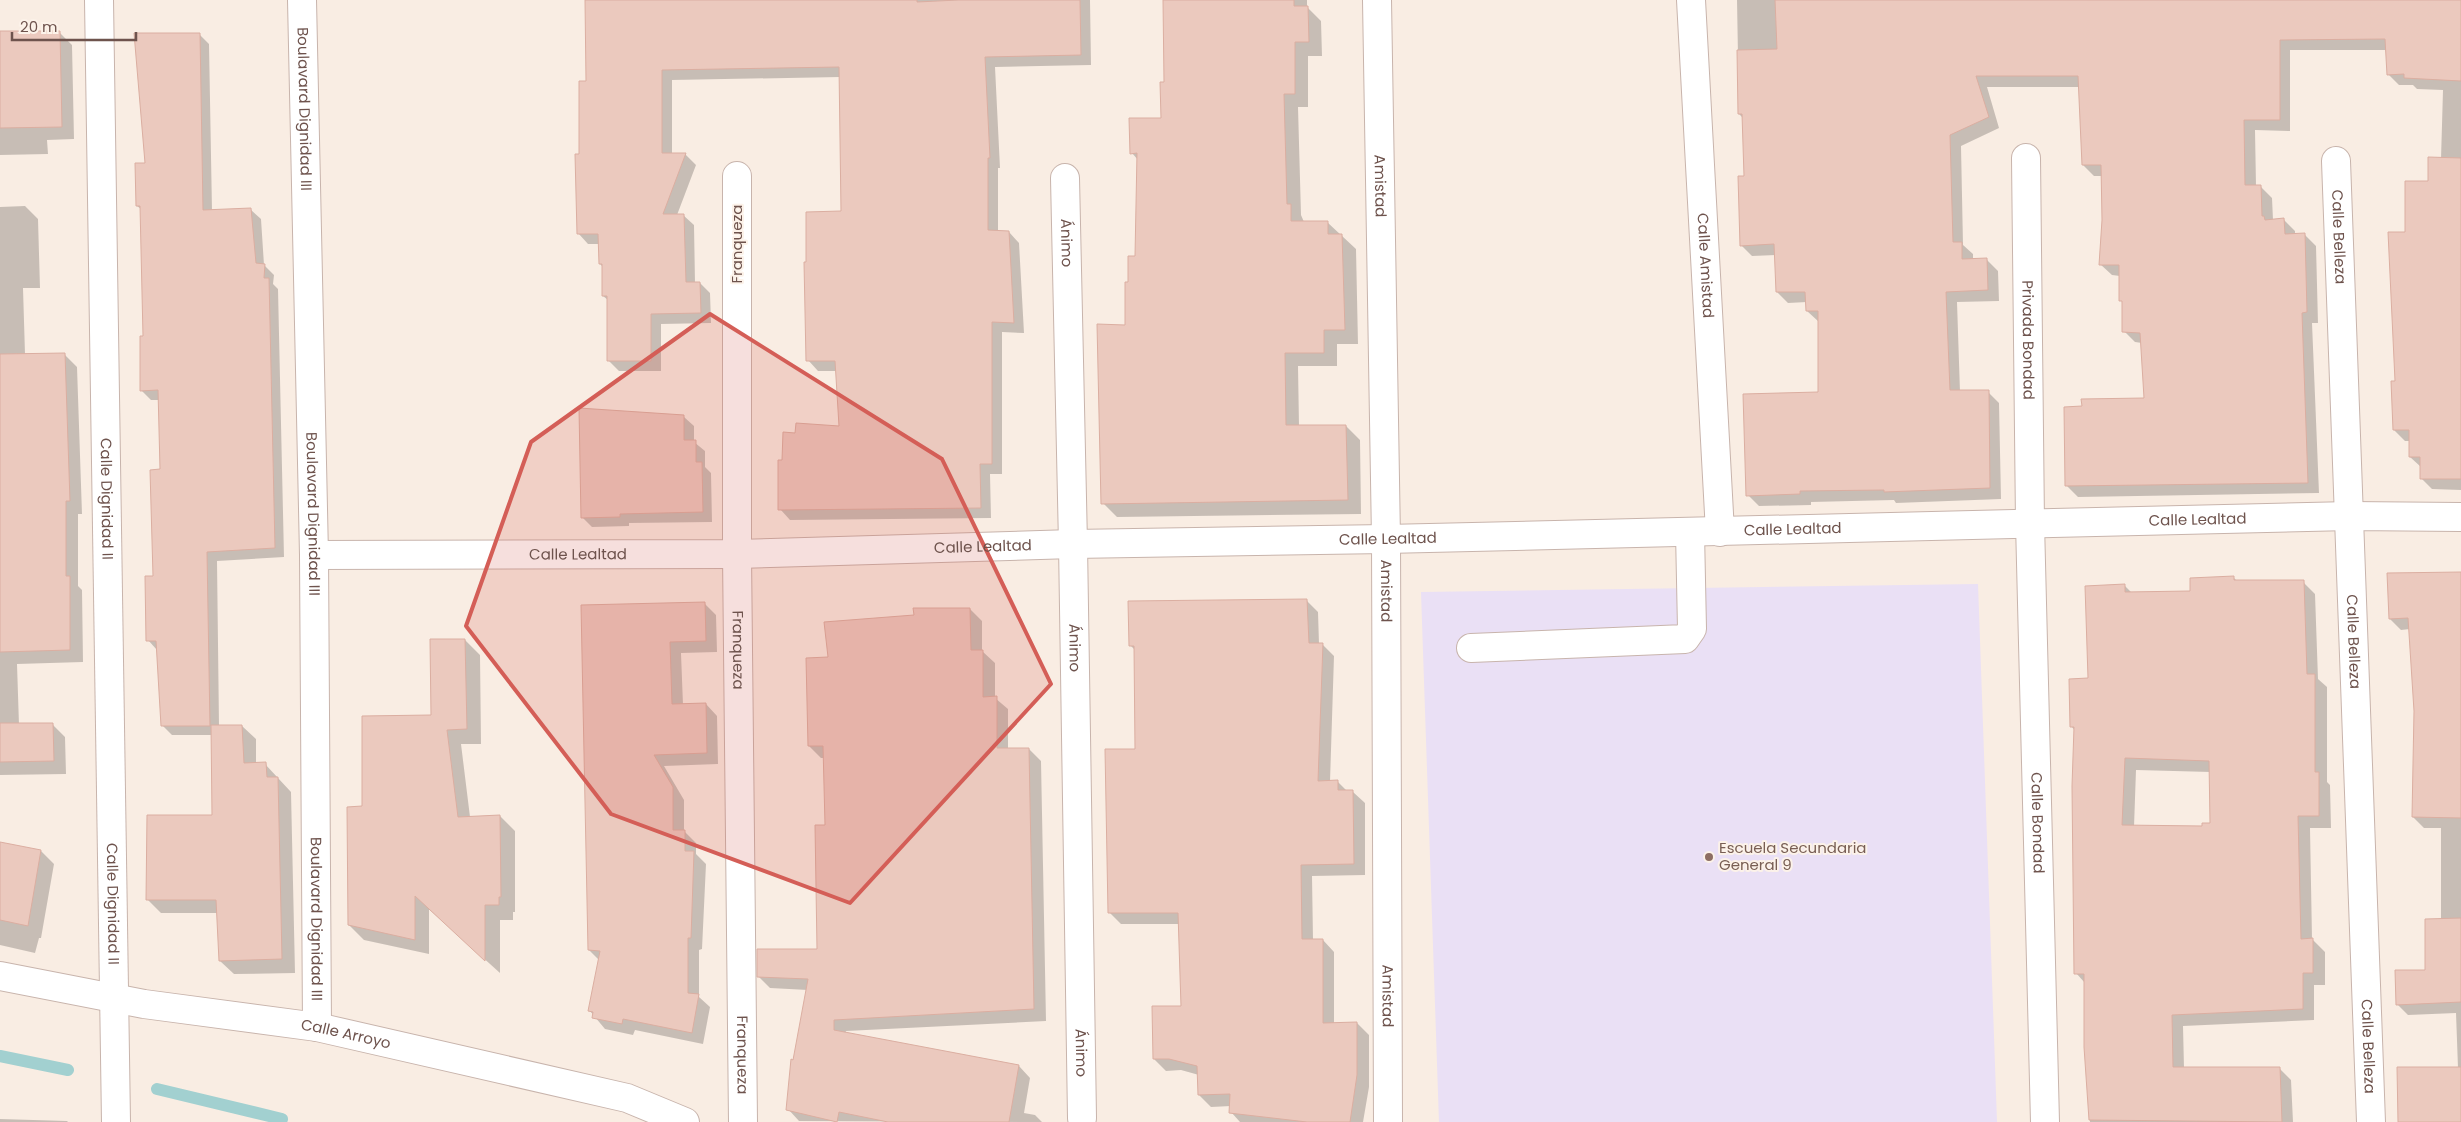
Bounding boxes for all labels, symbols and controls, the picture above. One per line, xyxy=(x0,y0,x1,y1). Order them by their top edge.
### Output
scale bar xyxy=(12,10,136,42)
text: 20 m xyxy=(20,16,58,37)
street label: Boulavard Dignidad III xyxy=(293,27,317,191)
street label: Amistad xyxy=(1370,154,1392,218)
street label: Calle Belleza xyxy=(2327,189,2351,285)
street label: Franqueza xyxy=(726,205,747,283)
street label: Calle Amistad xyxy=(1693,212,1719,319)
street label: Ánimo xyxy=(1056,218,1078,267)
street label: Privada Bondad xyxy=(2017,280,2040,400)
street label: Boulavard Dignidad III xyxy=(301,432,325,596)
street label: Calle Dignidad II xyxy=(96,438,118,560)
street label: Calle Lealtad xyxy=(2148,507,2247,531)
street label: Calle Lealtad xyxy=(1744,517,1842,540)
street label: Calle Lealtad xyxy=(1339,527,1437,550)
street label: Calle Lealtad xyxy=(934,534,1032,558)
street label: Calle Lealtad xyxy=(529,543,627,564)
street label: Amistad xyxy=(1376,559,1397,622)
street label: Calle Belleza xyxy=(2342,594,2366,689)
street label: Franqueza xyxy=(728,610,749,690)
street label: Ánimo xyxy=(1064,623,1086,672)
street label: Calle Bondad xyxy=(2026,772,2050,874)
street label: Boulavard Dignidad III xyxy=(306,837,328,1001)
place label: Escuela Secundaria General 9 xyxy=(1719,837,1866,875)
street label: Calle Dignidad II xyxy=(102,843,125,965)
marker: Escuela Secundaria General 9 xyxy=(1703,851,1715,863)
street label: Amistad xyxy=(1377,964,1399,1027)
street label: Calle Belleza xyxy=(2357,999,2381,1094)
street label: Calle Arroyo xyxy=(300,1014,393,1054)
street label: Franqueza xyxy=(732,1015,754,1095)
street label: Ánimo xyxy=(1071,1028,1092,1077)

